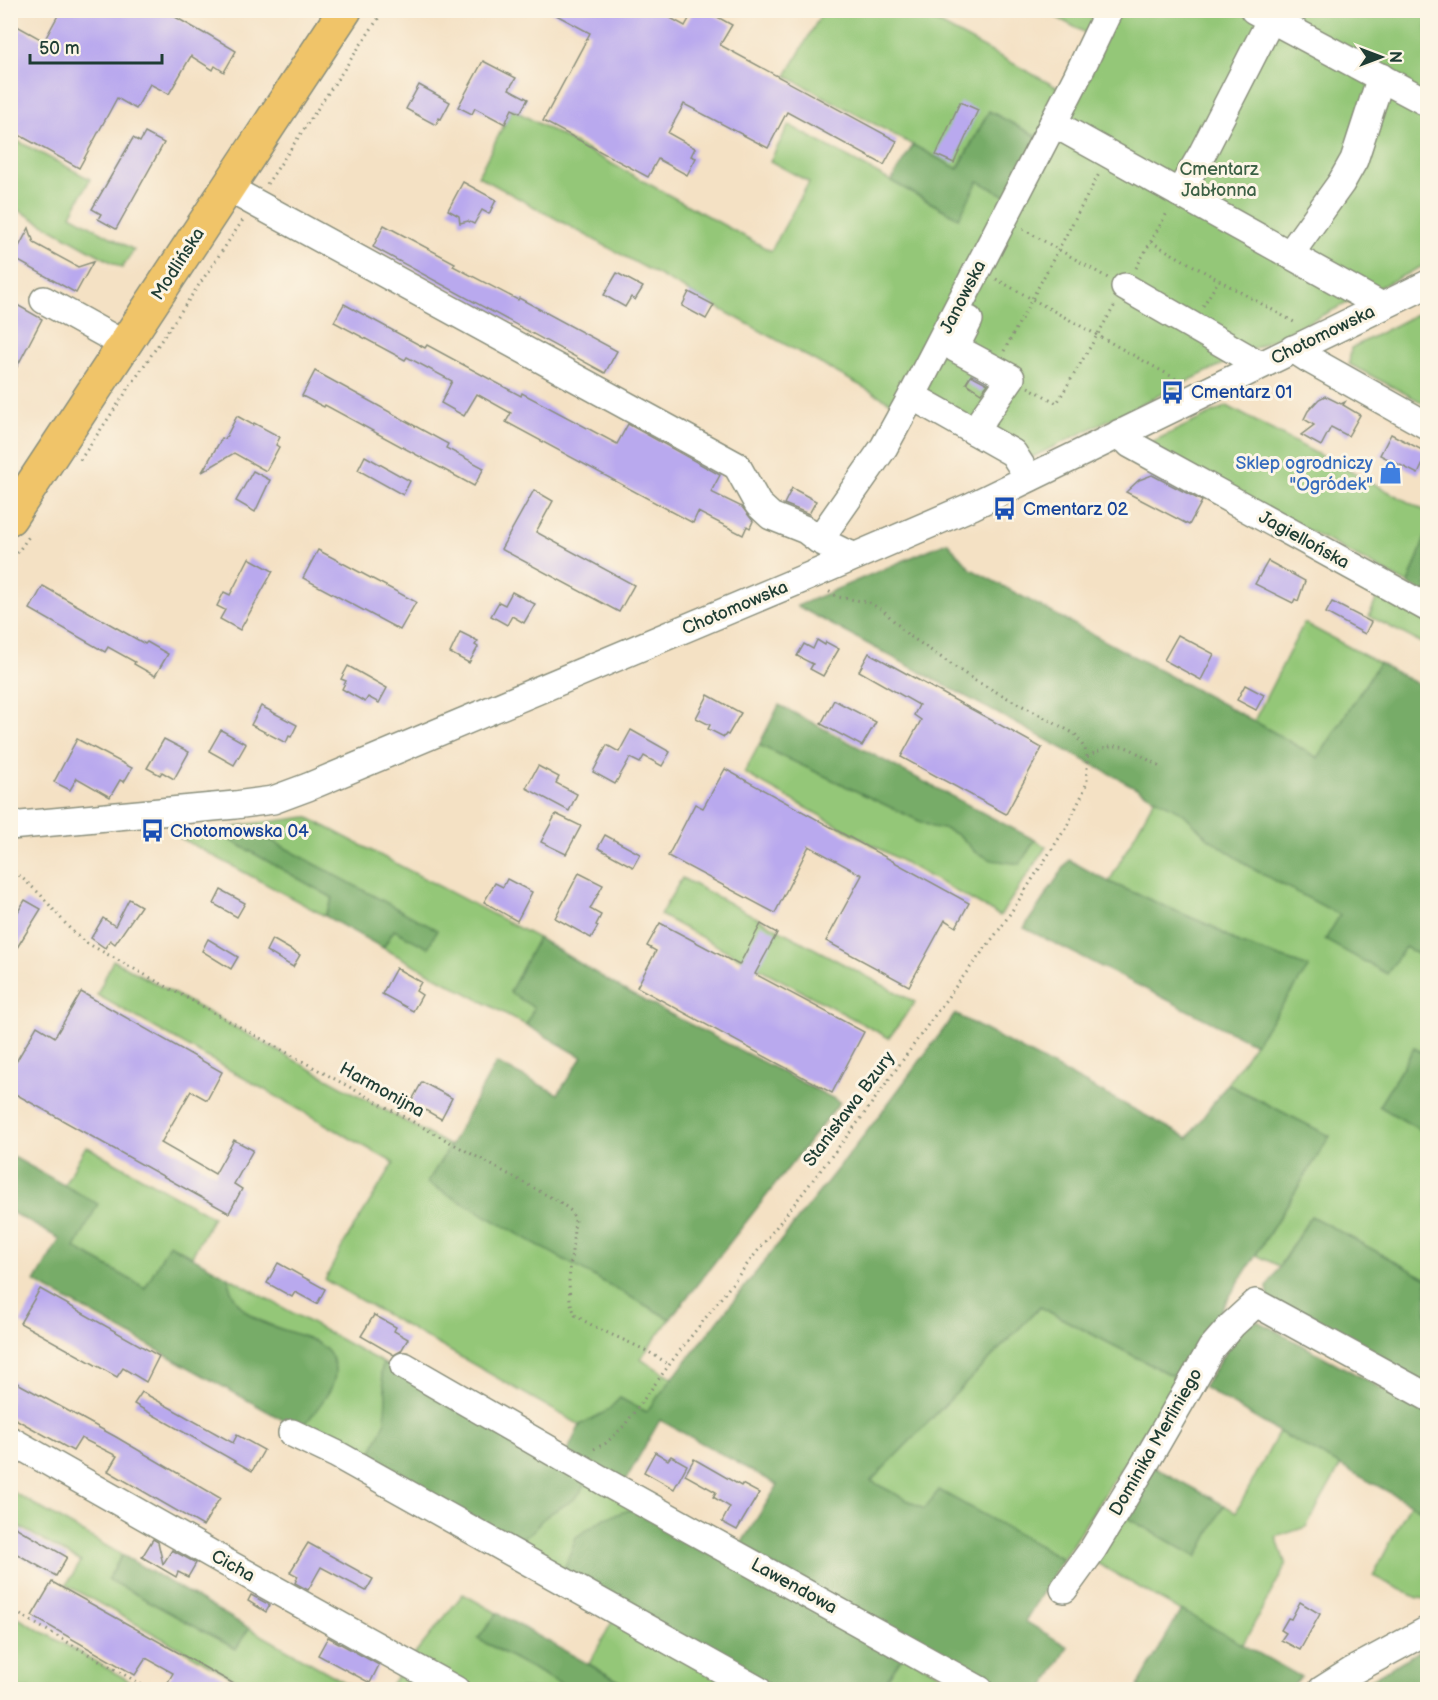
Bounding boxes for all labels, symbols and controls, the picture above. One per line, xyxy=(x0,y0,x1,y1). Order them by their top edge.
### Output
scale bar xyxy=(30,27,162,65)
north arrow xyxy=(1351,27,1411,87)
text: 50 m xyxy=(39,38,80,59)
text: N xyxy=(1385,51,1404,63)
park label: Cmentarz Jabłonna xyxy=(1179,159,1259,201)
street label: Modlińska xyxy=(147,224,209,304)
street label: Janowska xyxy=(936,257,990,337)
street label: Chotomowska xyxy=(1268,301,1378,369)
bus stop icon: Cmentarz 01 xyxy=(1160,379,1186,405)
place label: Cmentarz 01 xyxy=(1191,382,1293,403)
place label: Sklep ogrodniczy "Ogródek" xyxy=(1235,453,1374,495)
shop icon: Sklep ogrodniczy "Ogródek" xyxy=(1378,460,1404,486)
bus stop icon: Cmentarz 02 xyxy=(992,496,1018,522)
place label: Cmentarz 02 xyxy=(1023,499,1129,520)
street label: Jagiellońska xyxy=(1255,507,1353,573)
street label: Chotomowska xyxy=(679,576,791,640)
bus stop icon: Chotomowska 04 xyxy=(139,818,165,844)
place label: Chotomowska 04 xyxy=(170,821,309,842)
street label: Stanisława Bzury xyxy=(799,1047,900,1171)
street label: Harmonijna xyxy=(336,1058,428,1122)
street label: Dominika Merliniego xyxy=(1105,1365,1207,1519)
street label: Cicha xyxy=(207,1545,259,1587)
street label: Lawendowa xyxy=(747,1554,841,1618)

